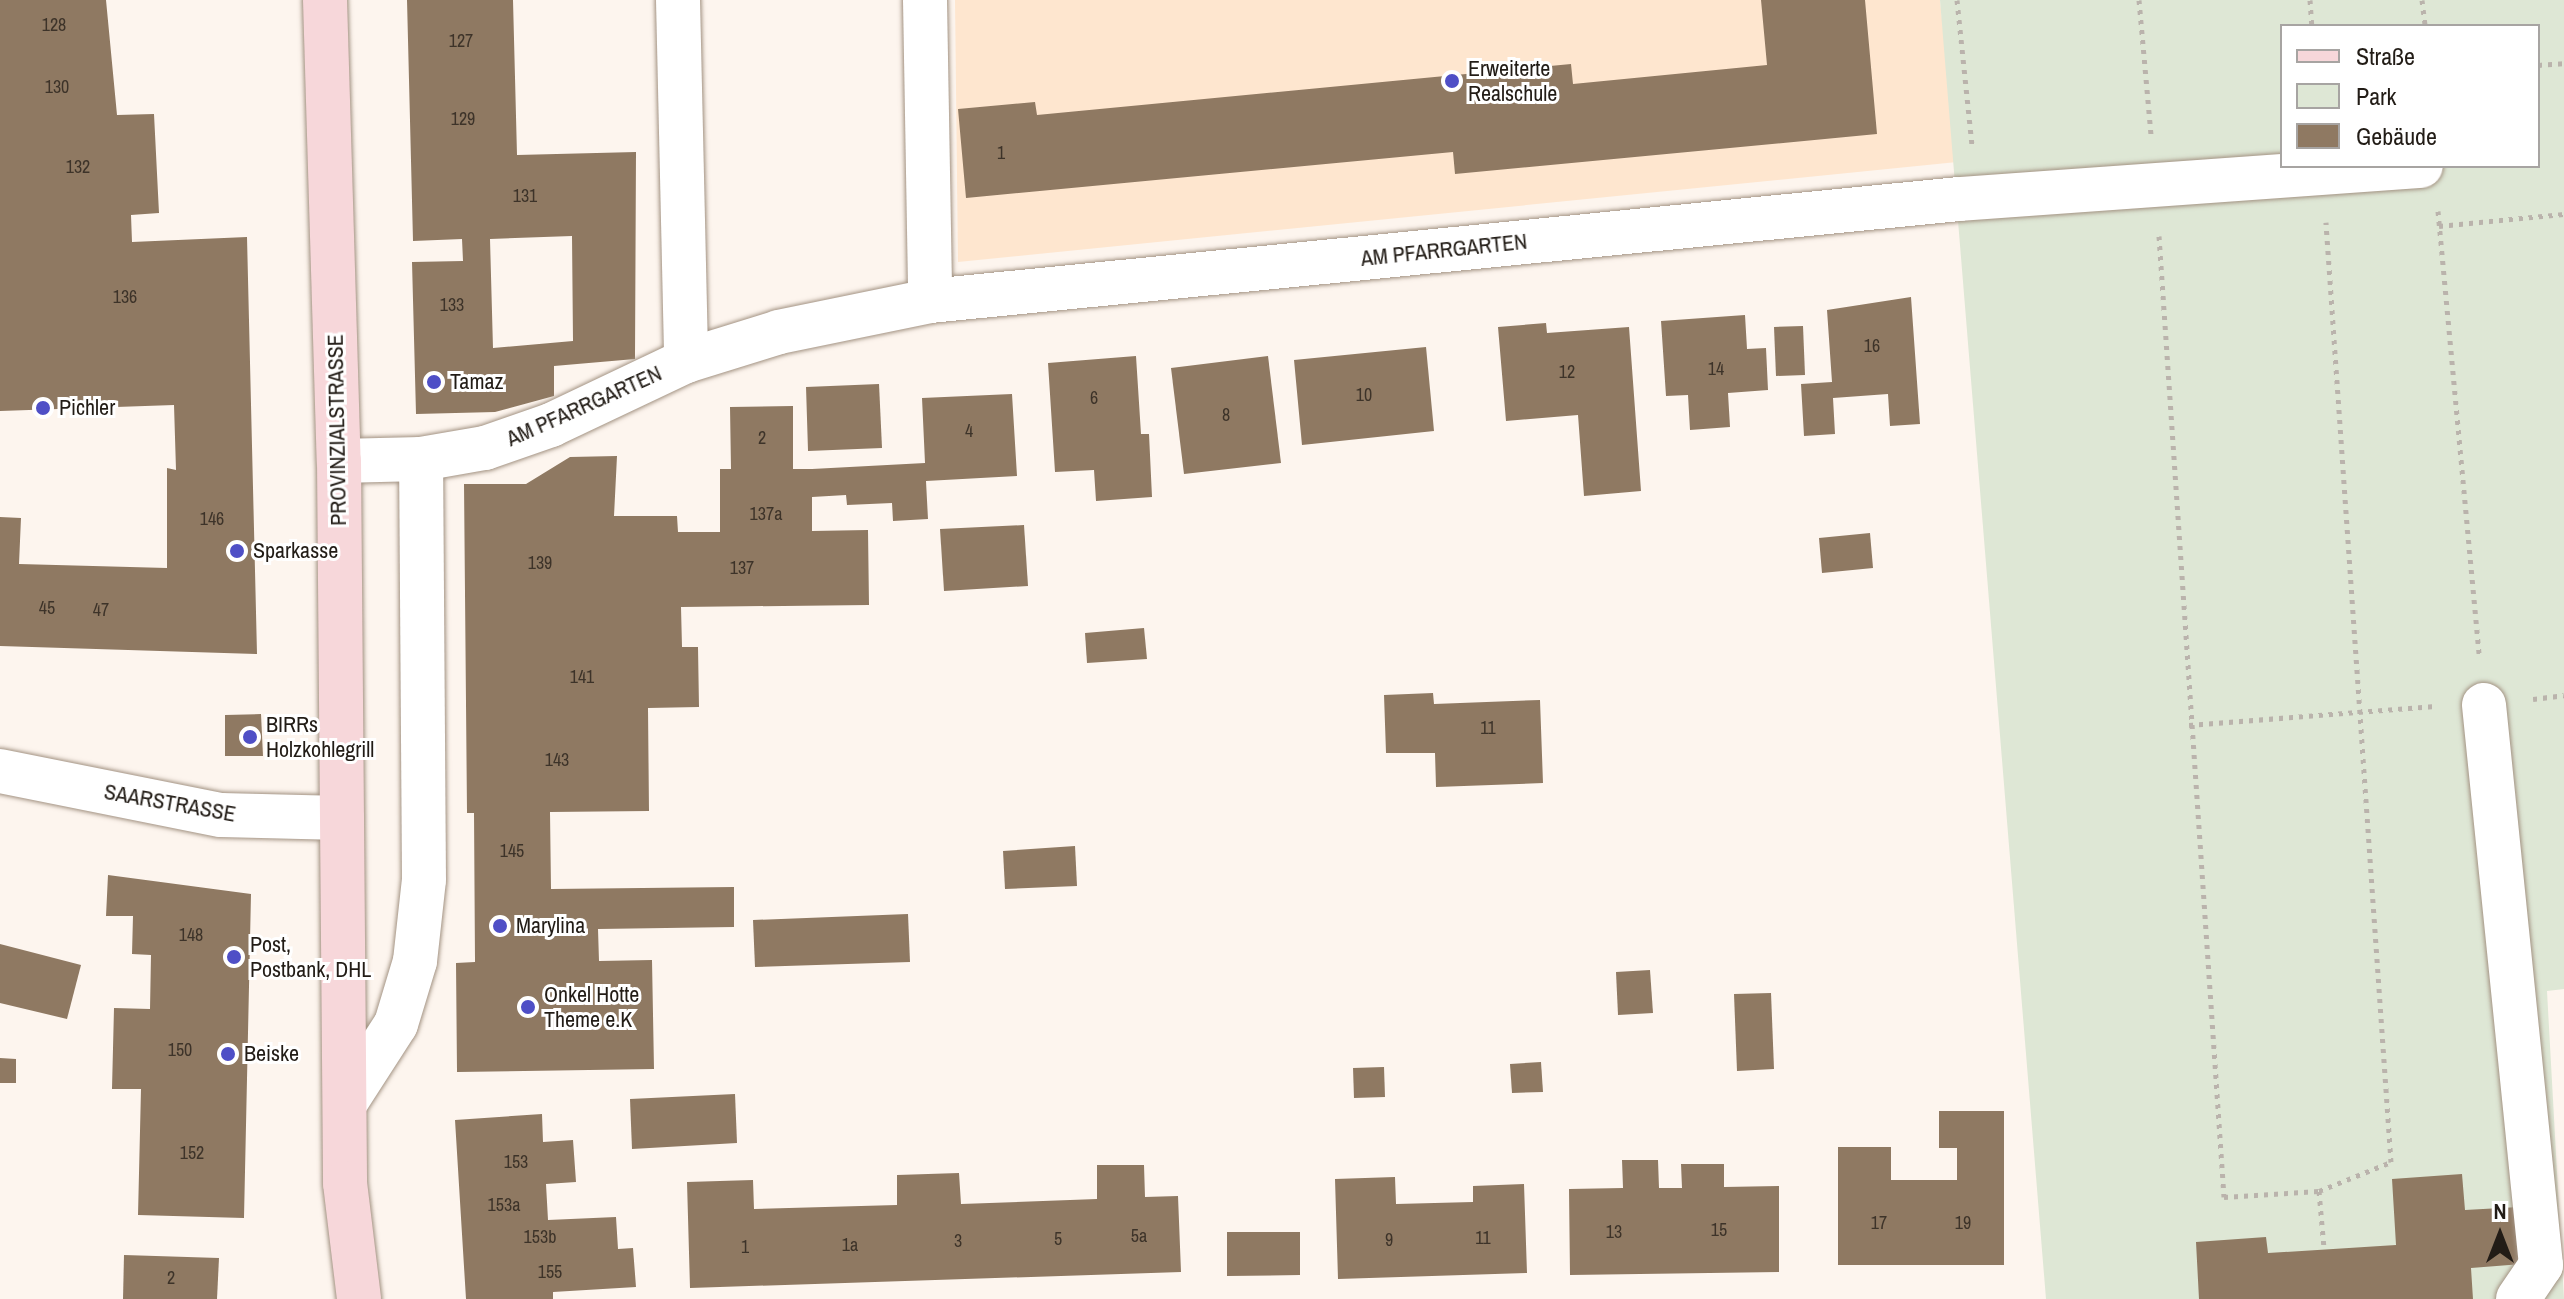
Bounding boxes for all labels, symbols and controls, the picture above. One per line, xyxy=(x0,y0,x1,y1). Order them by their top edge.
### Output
house number: 128 xyxy=(42,14,66,36)
legend xyxy=(2280,24,2540,168)
house number: 127 xyxy=(449,30,473,52)
text: Straße xyxy=(2356,40,2415,72)
place label: Erweiterte Realschule xyxy=(1468,55,1557,106)
marker: Erweiterte Realschule xyxy=(1443,72,1461,90)
house number: 130 xyxy=(45,76,69,98)
text: Park xyxy=(2356,80,2396,112)
house number: 129 xyxy=(451,108,475,130)
text: Gebäude xyxy=(2356,120,2437,152)
house number: 1 xyxy=(997,142,1005,164)
house number: 132 xyxy=(66,156,90,178)
house number: 131 xyxy=(513,185,537,207)
street label: AM PFARRGARTEN xyxy=(1360,228,1528,272)
house number: 136 xyxy=(113,286,137,308)
house number: 133 xyxy=(440,294,464,316)
street label: PROVINZIALSTRASSE xyxy=(322,334,352,526)
house number: 16 xyxy=(1864,335,1880,357)
house number: 14 xyxy=(1708,358,1724,380)
street label: AM PFARRGARTEN xyxy=(502,360,666,452)
house number: 12 xyxy=(1559,361,1575,383)
place label: Tamaz xyxy=(450,369,503,395)
marker: Tamaz xyxy=(425,373,443,391)
house number: 10 xyxy=(1356,384,1372,406)
house number: 6 xyxy=(1090,387,1098,409)
place label: Pichler xyxy=(59,395,115,421)
marker: Pichler xyxy=(34,399,52,417)
house number: 8 xyxy=(1222,404,1230,426)
house number: 4 xyxy=(965,420,973,442)
house number: 2 xyxy=(758,427,766,449)
house number: 137a xyxy=(750,503,782,525)
house number: 146 xyxy=(200,508,224,530)
place label: Sparkasse xyxy=(253,538,338,564)
marker: Sparkasse xyxy=(228,542,246,560)
house number: 139 xyxy=(528,552,552,574)
house number: 137 xyxy=(730,557,754,579)
house number: 45 xyxy=(39,597,55,619)
house number: 47 xyxy=(93,599,109,621)
house number: 141 xyxy=(570,666,594,688)
place label: BIRRs Holzkohlegrill xyxy=(266,711,374,762)
house number: 11 xyxy=(1480,717,1496,739)
marker: BIRRs Holzkohlegrill xyxy=(241,728,259,746)
house number: 143 xyxy=(545,749,569,771)
street label: SAARSTRASSE xyxy=(102,778,238,828)
house number: 145 xyxy=(500,840,524,862)
place label: Marylina xyxy=(516,913,585,939)
marker: Marylina xyxy=(491,917,509,935)
house number: 148 xyxy=(179,924,203,946)
place label: Post, Postbank, DHL xyxy=(250,931,371,982)
marker: Post, Postbank, DHL xyxy=(225,948,243,966)
place label: Onkel Hotte Theme e.K xyxy=(544,981,639,1032)
marker: Onkel Hotte Theme e.K xyxy=(519,998,537,1016)
house number: 150 xyxy=(168,1039,192,1061)
place label: Beiske xyxy=(244,1041,299,1067)
marker: Beiske xyxy=(219,1045,237,1063)
house number: 152 xyxy=(180,1142,204,1164)
house number: 153 xyxy=(504,1151,528,1173)
house number: 153a xyxy=(488,1194,520,1216)
north arrow xyxy=(2460,1195,2540,1275)
text: N xyxy=(2493,1196,2507,1226)
house number: 17 xyxy=(1871,1212,1887,1234)
house number: 19 xyxy=(1955,1212,1971,1234)
house number: 15 xyxy=(1711,1219,1727,1241)
house number: 13 xyxy=(1606,1221,1622,1243)
house number: 5a xyxy=(1131,1225,1147,1247)
house number: 153b xyxy=(524,1226,556,1248)
house number: 11 xyxy=(1475,1227,1491,1249)
house number: 5 xyxy=(1054,1228,1062,1250)
house number: 9 xyxy=(1385,1229,1393,1251)
house number: 3 xyxy=(954,1230,962,1252)
house number: 1a xyxy=(842,1234,858,1256)
house number: 1 xyxy=(741,1236,749,1258)
house number: 155 xyxy=(538,1261,562,1283)
house number: 2 xyxy=(167,1267,175,1289)

